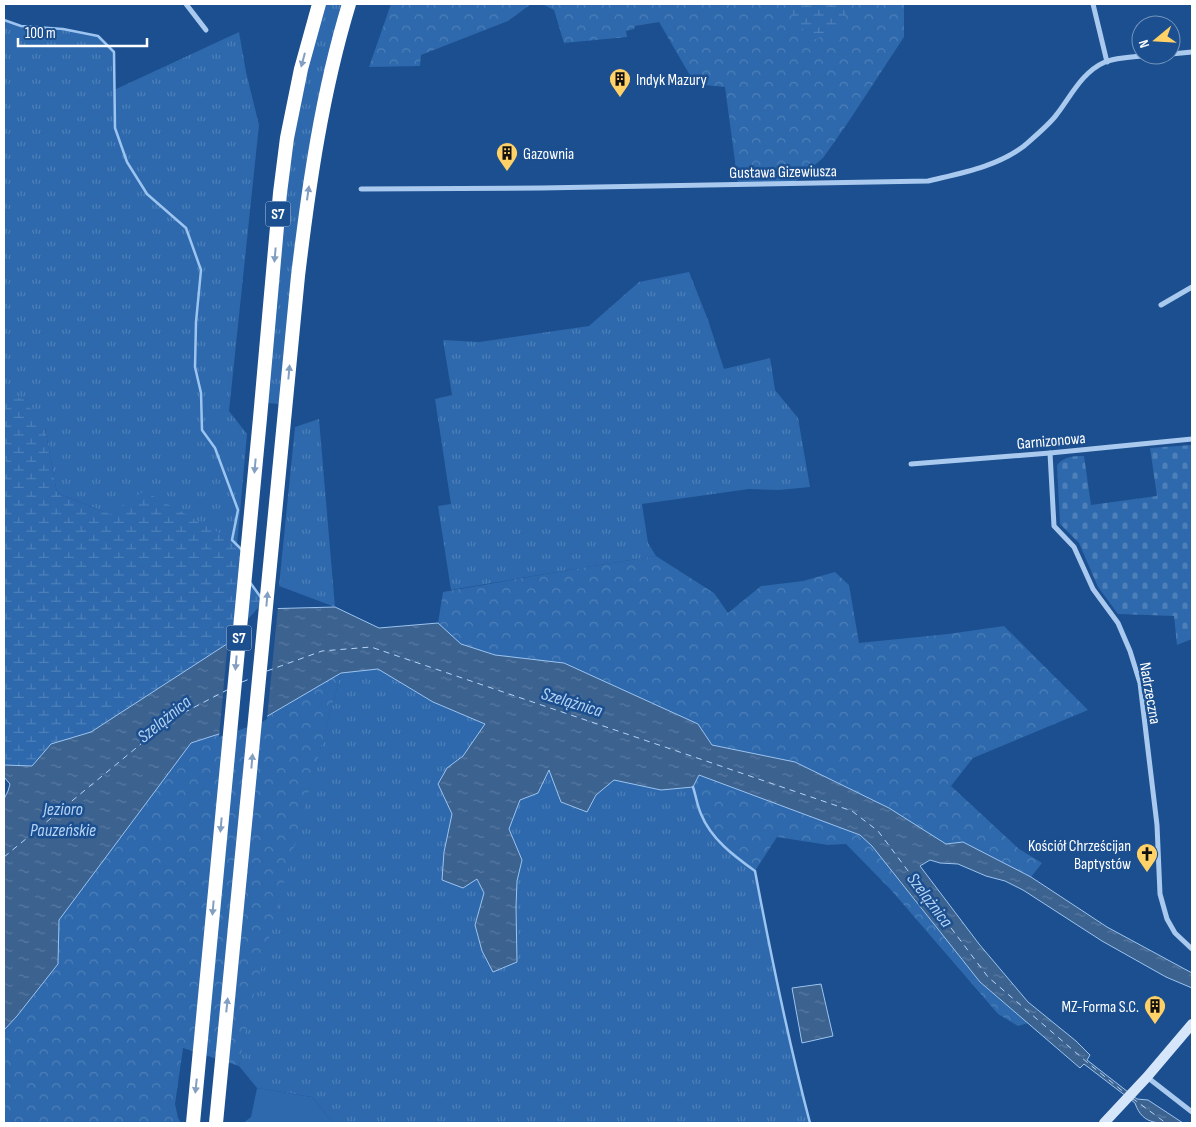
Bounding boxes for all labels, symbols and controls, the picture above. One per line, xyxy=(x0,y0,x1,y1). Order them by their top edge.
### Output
scale bar xyxy=(18,15,146,47)
north arrow xyxy=(1131,15,1181,65)
text: 100 m xyxy=(25,24,56,43)
text: N xyxy=(1135,38,1153,50)
one-way arrow xyxy=(299,52,307,67)
building icon: Indyk Mazury xyxy=(608,67,632,98)
place label: Indyk Mazury xyxy=(636,71,707,90)
building icon: Gazownia xyxy=(495,141,519,172)
place label: Gazownia xyxy=(523,145,574,164)
street label: Gustawa Gizewiusza xyxy=(729,162,837,183)
one-way arrow xyxy=(305,184,313,200)
road number: S7 xyxy=(266,202,290,226)
one-way arrow xyxy=(270,247,278,263)
one-way arrow xyxy=(285,363,293,379)
street label: Garnizonowa xyxy=(1016,429,1086,454)
one-way arrow xyxy=(251,459,259,475)
one-way arrow xyxy=(263,591,271,607)
road number: S7 xyxy=(226,626,252,650)
one-way arrow xyxy=(232,655,240,671)
street label: Nadrzeczna xyxy=(1135,661,1164,726)
water label: Szelążnica xyxy=(539,683,606,722)
water label: Szelążnica xyxy=(133,691,196,747)
one-way arrow xyxy=(248,752,256,768)
water label: Jezioro Pauzeńskie xyxy=(30,799,96,841)
one-way arrow xyxy=(217,817,225,833)
place label: Kościół Chrześcijan Baptystów xyxy=(1028,837,1131,874)
church icon: Kościół Chrześcijan Baptystów xyxy=(1135,842,1159,873)
water label: Szelążnica xyxy=(902,869,957,932)
one-way arrow xyxy=(209,900,217,916)
building icon: MZ-Forma S.C. xyxy=(1143,994,1167,1025)
one-way arrow xyxy=(224,997,232,1013)
place label: MZ-Forma S.C. xyxy=(1061,998,1139,1017)
one-way arrow xyxy=(192,1078,200,1094)

